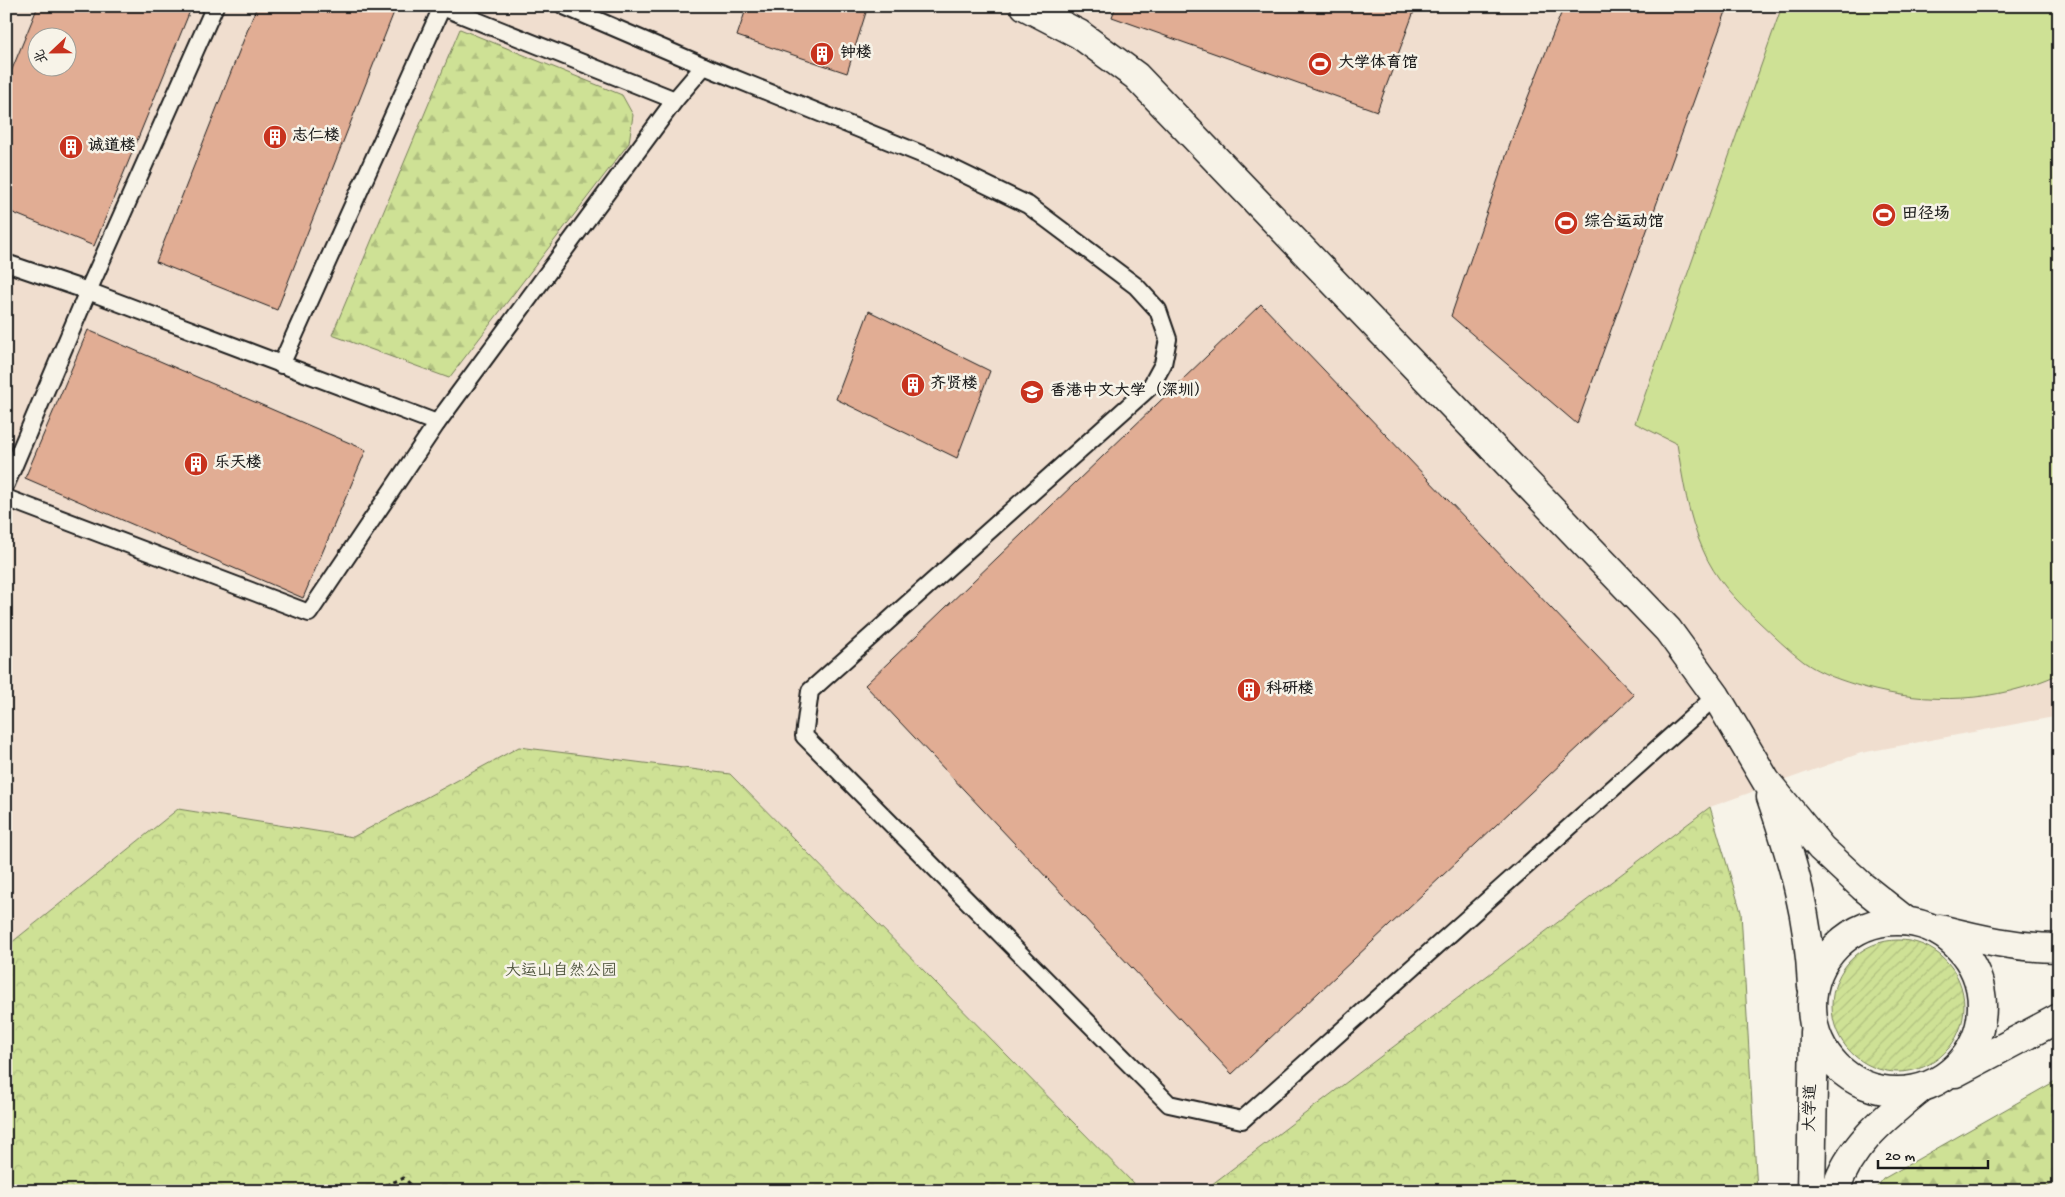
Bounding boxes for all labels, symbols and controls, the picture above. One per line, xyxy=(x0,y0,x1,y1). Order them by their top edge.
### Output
north arrow xyxy=(28,28,78,78)
building icon: 钟楼 xyxy=(809,41,835,67)
place label: 钟楼 xyxy=(840,43,872,64)
text: 北 xyxy=(32,46,53,66)
sports icon: 大学体育馆 xyxy=(1307,51,1333,77)
place label: 大学体育馆 xyxy=(1338,54,1418,74)
building icon: 志仁楼 xyxy=(262,124,288,150)
place label: 志仁楼 xyxy=(292,126,340,147)
building icon: 诚道楼 xyxy=(58,134,84,160)
place label: 诚道楼 xyxy=(88,136,136,157)
sports icon: 田径场 xyxy=(1871,202,1897,228)
place label: 田径场 xyxy=(1902,204,1950,225)
sports icon: 综合运动馆 xyxy=(1553,210,1579,236)
place label: 综合运动馆 xyxy=(1584,212,1664,233)
building icon: 齐贤楼 xyxy=(900,372,926,398)
place label: 齐贤楼 xyxy=(930,374,978,395)
school or university icon: 香港中文大学（深圳） xyxy=(1019,379,1045,405)
place label: 香港中文大学（深圳） xyxy=(1050,381,1210,402)
building icon: 乐天楼 xyxy=(183,451,209,477)
place label: 乐天楼 xyxy=(214,453,262,474)
building icon: 科研楼 xyxy=(1236,677,1262,703)
place label: 科研楼 xyxy=(1266,679,1314,700)
park label: 大运山自然公园 xyxy=(505,961,617,982)
street label: 大学道 xyxy=(1801,1084,1822,1132)
scale bar xyxy=(1878,1137,1988,1169)
text: 20 m xyxy=(1885,1148,1915,1166)

